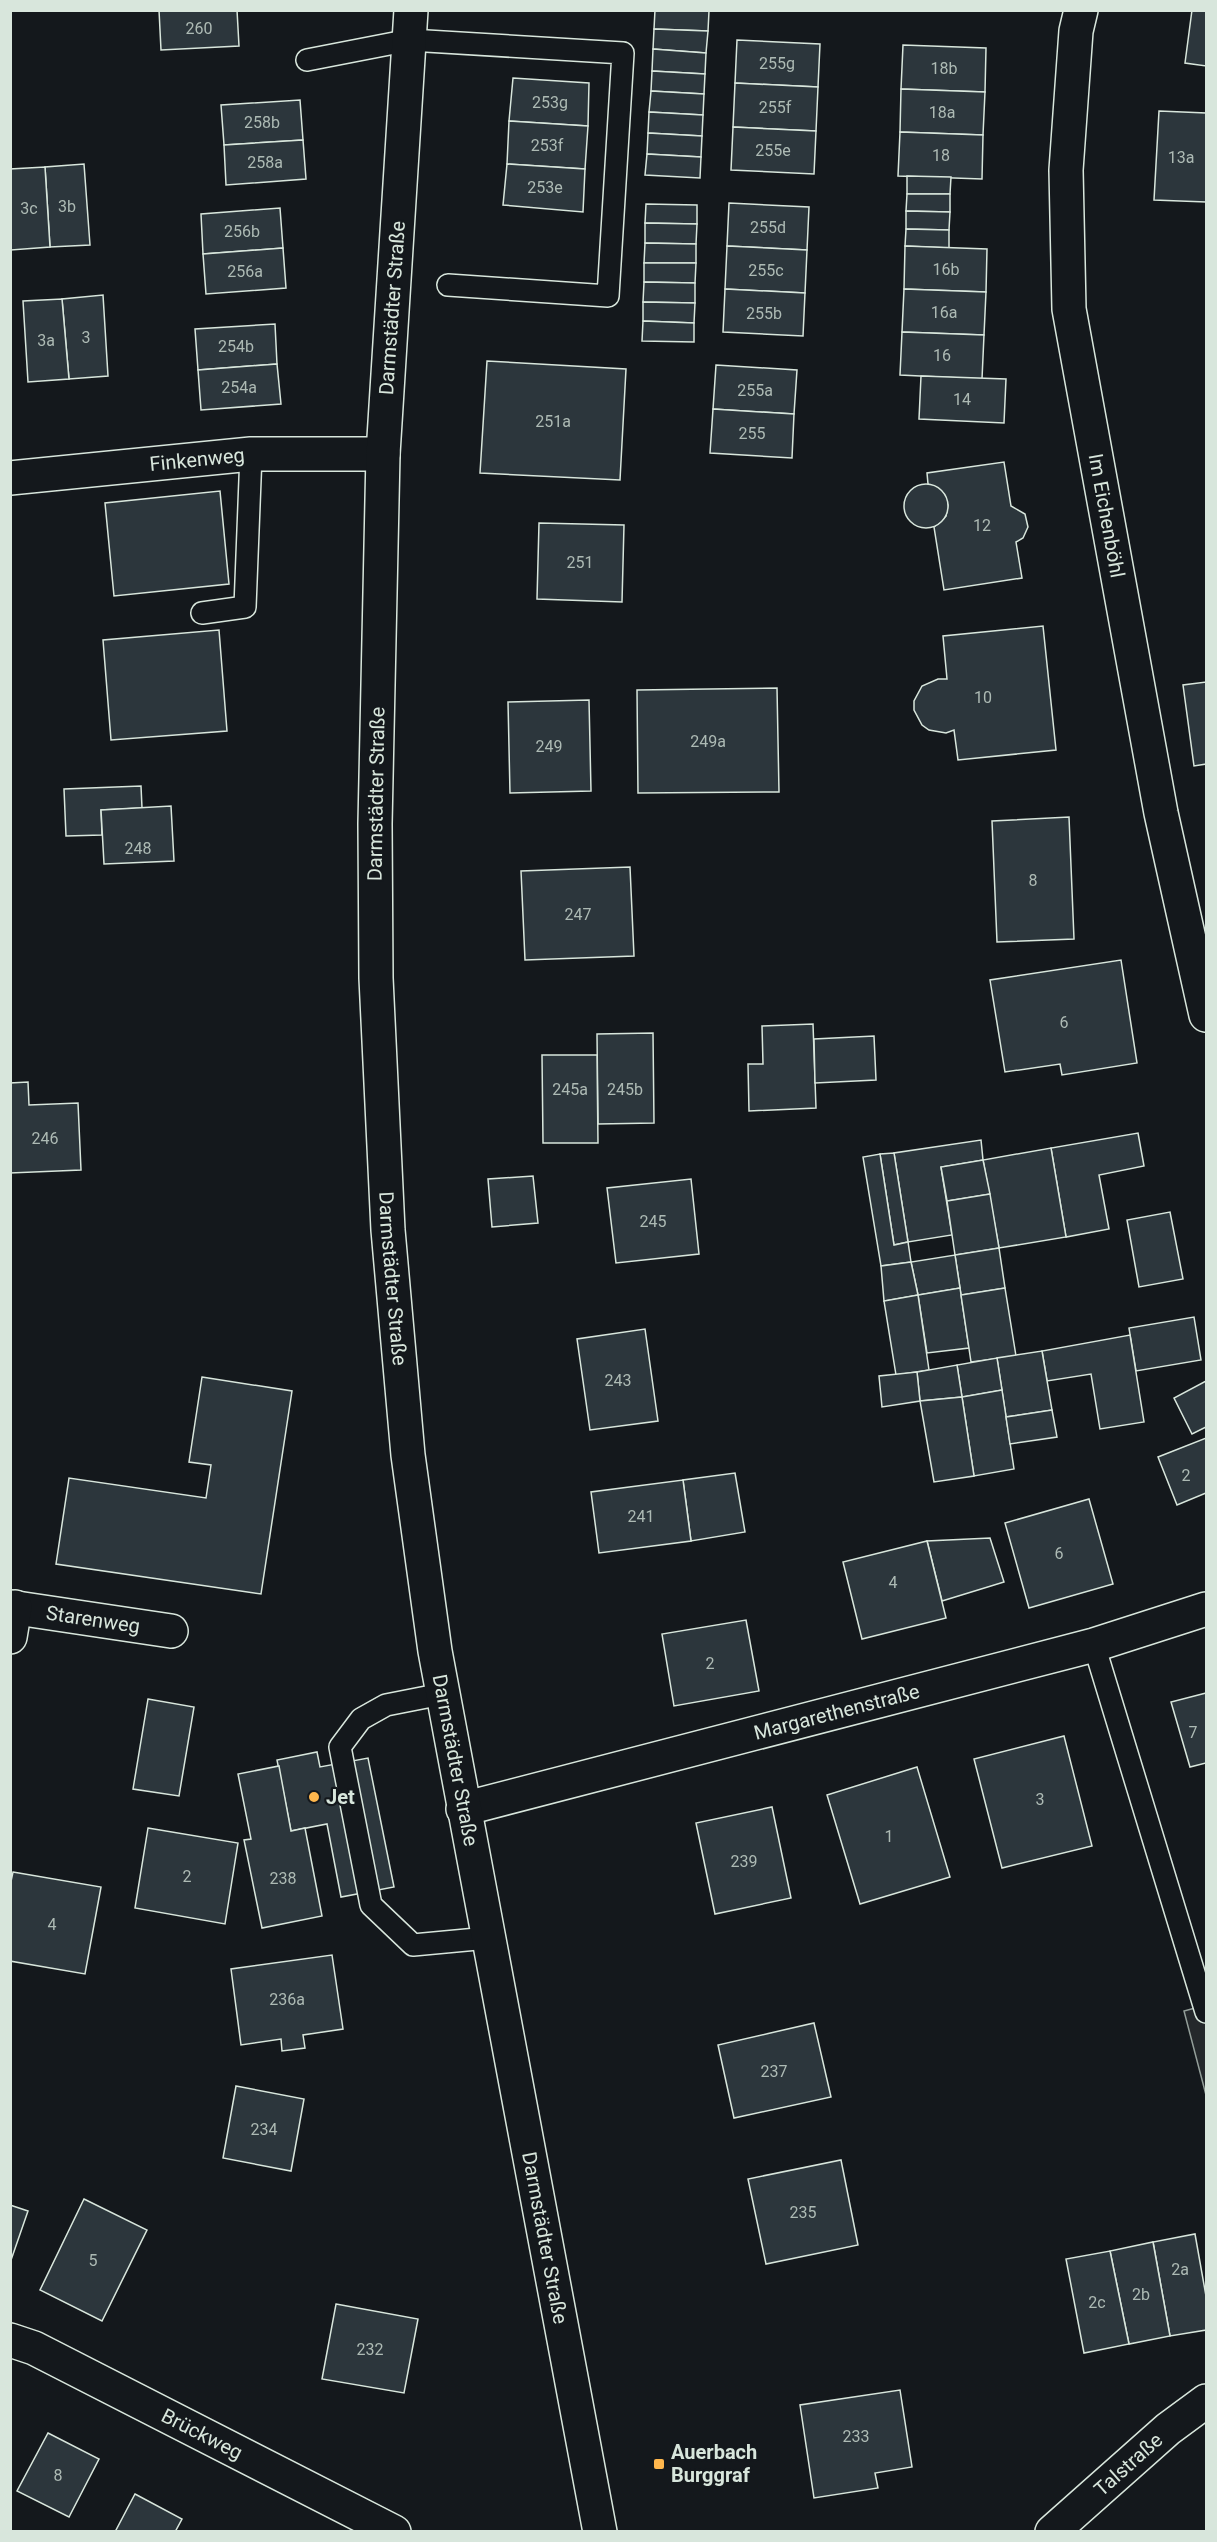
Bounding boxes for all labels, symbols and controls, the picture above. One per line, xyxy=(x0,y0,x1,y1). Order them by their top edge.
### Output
house number: 260 xyxy=(186,19,212,38)
house number: 255g xyxy=(759,54,795,73)
house number: 18b xyxy=(931,59,958,78)
house number: 253g xyxy=(532,93,568,112)
house number: 255f xyxy=(759,98,792,117)
house number: 18a xyxy=(929,103,955,122)
house number: 258b xyxy=(244,113,280,132)
house number: 253f xyxy=(531,136,564,155)
house number: 255e xyxy=(755,141,791,160)
house number: 18 xyxy=(932,146,950,165)
house number: 13a xyxy=(1168,148,1194,167)
house number: 258a xyxy=(247,153,283,172)
house number: 253e xyxy=(527,178,563,197)
house number: 3b xyxy=(58,197,76,216)
house number: 3c xyxy=(20,199,38,218)
house number: 255d xyxy=(750,218,786,237)
street label: Darmstädter Straße xyxy=(374,220,410,396)
house number: 256b xyxy=(224,222,260,241)
house number: 16b xyxy=(933,260,960,279)
house number: 255c xyxy=(748,261,784,280)
house number: 256a xyxy=(227,262,263,281)
house number: 16a xyxy=(931,303,957,322)
house number: 255b xyxy=(746,304,782,323)
house number: 3 xyxy=(82,328,91,347)
house number: 3a xyxy=(37,331,55,350)
house number: 254b xyxy=(218,337,254,356)
house number: 16 xyxy=(933,346,951,365)
house number: 254a xyxy=(221,378,257,397)
house number: 255a xyxy=(737,381,773,400)
house number: 14 xyxy=(953,390,971,409)
house number: 251a xyxy=(535,412,571,431)
house number: 255 xyxy=(739,424,765,443)
street label: Finkenweg xyxy=(148,443,246,476)
street label: Im Eichenböhl xyxy=(1084,452,1130,580)
house number: 12 xyxy=(973,516,991,535)
house number: 251 xyxy=(567,553,593,572)
house number: 10 xyxy=(974,688,992,707)
street label: Darmstädter Straße xyxy=(362,707,390,881)
house number: 249a xyxy=(690,732,726,751)
house number: 249 xyxy=(536,737,562,756)
house number: 248 xyxy=(125,839,151,858)
house number: 8 xyxy=(1029,871,1038,890)
house number: 247 xyxy=(565,905,591,924)
house number: 6 xyxy=(1060,1013,1069,1032)
house number: 245a xyxy=(552,1080,588,1099)
house number: 245b xyxy=(607,1080,643,1099)
house number: 246 xyxy=(32,1129,58,1148)
street label: Darmstädter Straße xyxy=(374,1191,412,1367)
house number: 245 xyxy=(640,1212,666,1231)
house number: 243 xyxy=(605,1371,631,1390)
house number: 2 xyxy=(1182,1466,1191,1485)
house number: 241 xyxy=(628,1507,654,1526)
house number: 6 xyxy=(1055,1544,1064,1563)
house number: 4 xyxy=(889,1573,898,1592)
street label: Starenweg xyxy=(45,1601,142,1638)
house number: 2 xyxy=(706,1654,715,1673)
street label: Darmstädter Straße xyxy=(428,1672,483,1848)
street label: Margarethenstraße xyxy=(751,1679,922,1745)
house number: 7 xyxy=(1189,1723,1198,1742)
place label: Jet xyxy=(326,1785,355,1809)
marker: Jet xyxy=(307,1790,321,1804)
house number: 3 xyxy=(1036,1790,1045,1809)
house number: 1 xyxy=(885,1827,894,1846)
house number: 239 xyxy=(731,1852,757,1871)
house number: 2 xyxy=(183,1867,192,1886)
house number: 238 xyxy=(270,1869,296,1888)
house number: 4 xyxy=(48,1915,57,1934)
house number: 236a xyxy=(269,1990,305,2009)
house number: 237 xyxy=(761,2062,787,2081)
house number: 234 xyxy=(251,2120,277,2139)
street label: Darmstädter Straße xyxy=(517,2150,573,2326)
house number: 235 xyxy=(790,2203,816,2222)
house number: 5 xyxy=(89,2251,98,2270)
house number: 2a xyxy=(1171,2260,1189,2279)
house number: 2b xyxy=(1132,2285,1150,2304)
house number: 2c xyxy=(1088,2293,1106,2312)
house number: 232 xyxy=(357,2340,383,2359)
street label: Brückweg xyxy=(157,2403,247,2465)
house number: 233 xyxy=(843,2427,869,2446)
street label: Talstraße xyxy=(1089,2428,1167,2501)
place label: Auerbach Burggraf xyxy=(671,2440,757,2487)
marker: Auerbach Burggraf xyxy=(652,2457,666,2471)
house number: 8 xyxy=(54,2466,63,2485)

